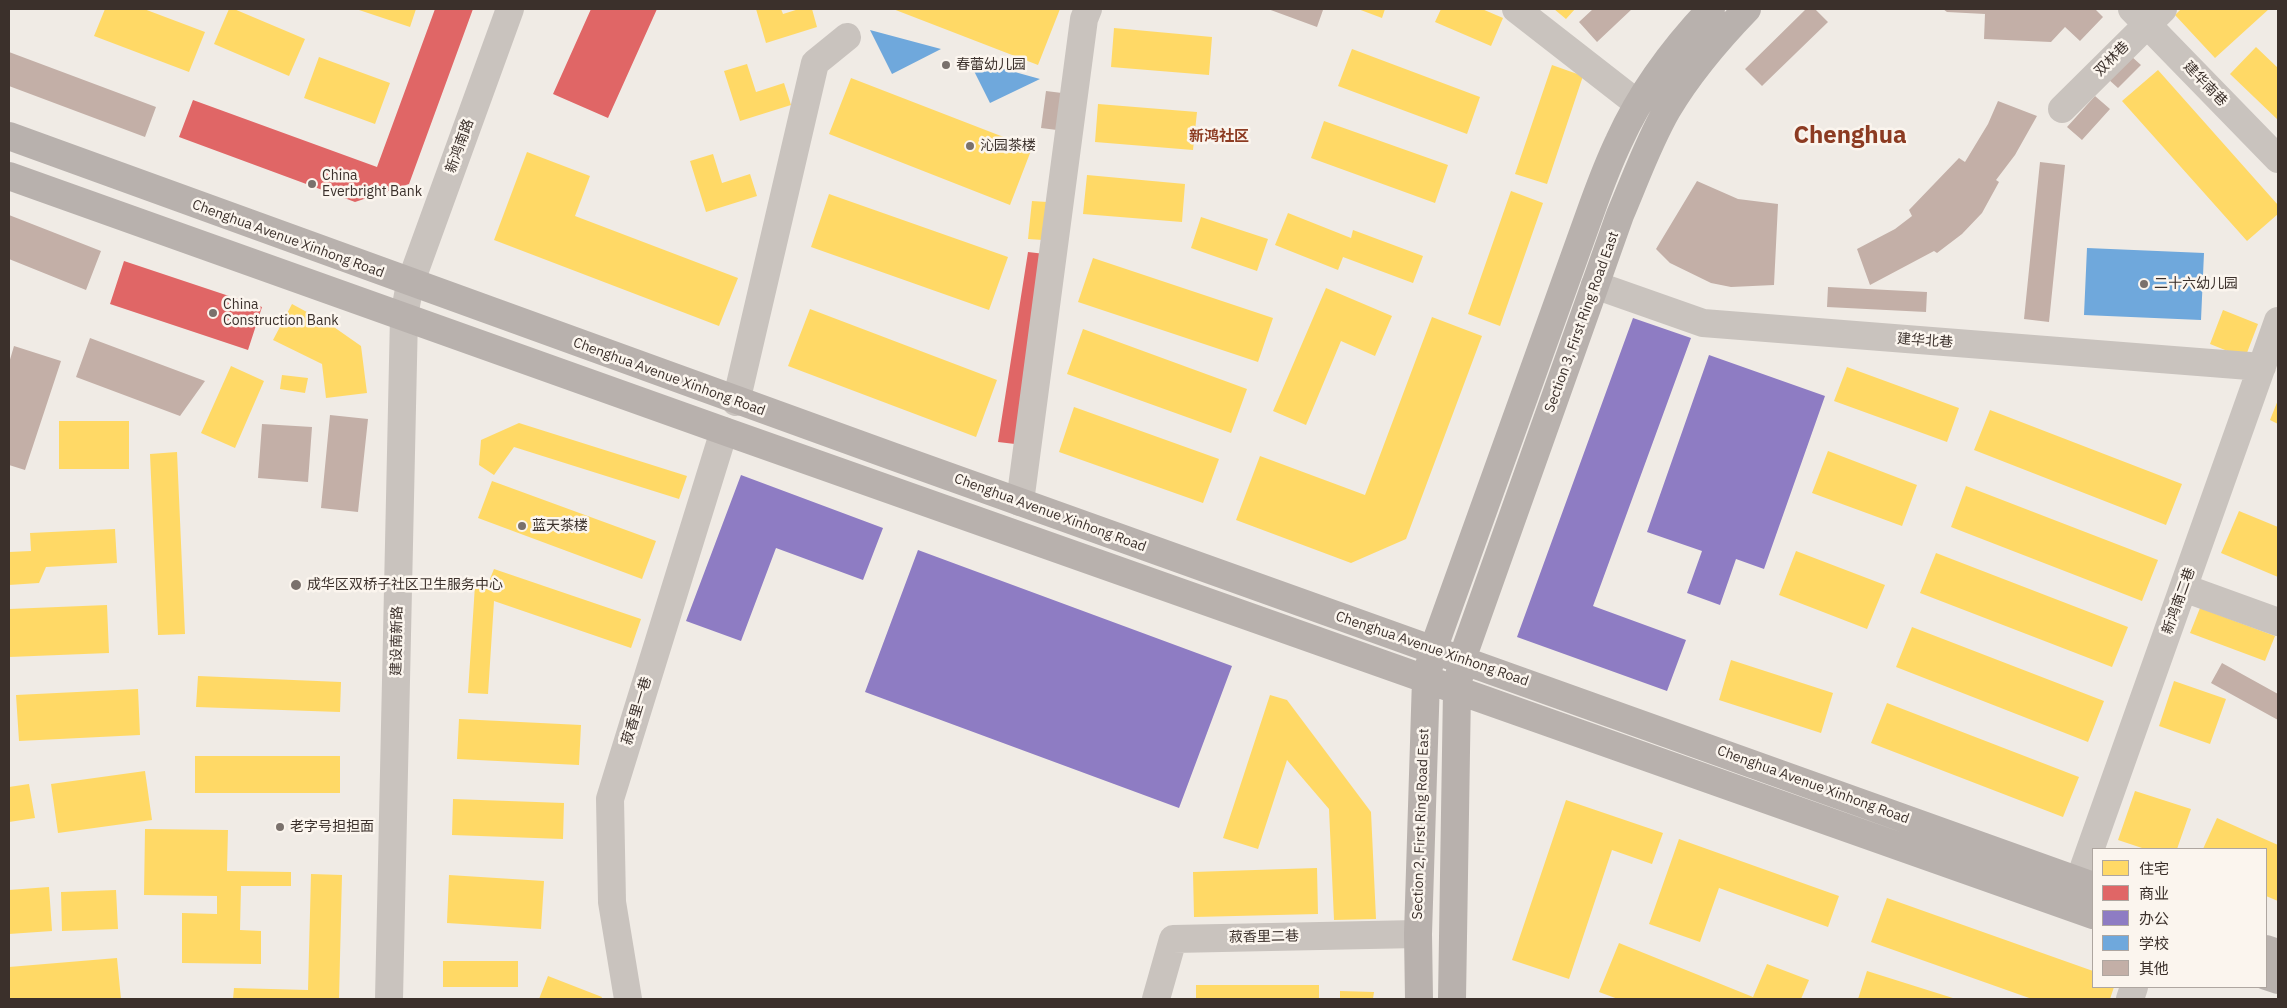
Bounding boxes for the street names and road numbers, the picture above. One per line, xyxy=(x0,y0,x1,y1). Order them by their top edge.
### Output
street label: 双林巷 xyxy=(2091,38,2133,80)
street label: 建华南巷 xyxy=(2180,58,2230,110)
street label: 新鸿南路 xyxy=(443,117,477,175)
street label: Chenghua Avenue Xinhong Road xyxy=(190,196,386,282)
street label: Section 3, First Ring Road East xyxy=(1541,229,1623,415)
street label: 建华北巷 xyxy=(1896,331,1954,351)
street label: Chenghua Avenue Xinhong Road xyxy=(571,334,767,420)
street label: Chenghua Avenue Xinhong Road xyxy=(952,470,1148,556)
street label: 新鸿南二巷 xyxy=(2159,565,2199,637)
street label: 建设南新路 xyxy=(388,606,406,676)
street label: Chenghua Avenue Xinhong Road xyxy=(1333,608,1531,690)
street label: 菽香里一巷 xyxy=(619,675,655,747)
street label: Section 2, First Ring Road East xyxy=(1409,728,1433,920)
street label: Chenghua Avenue Xinhong Road xyxy=(1715,742,1911,828)
street label: 菽香里二巷 xyxy=(1229,928,1299,946)

